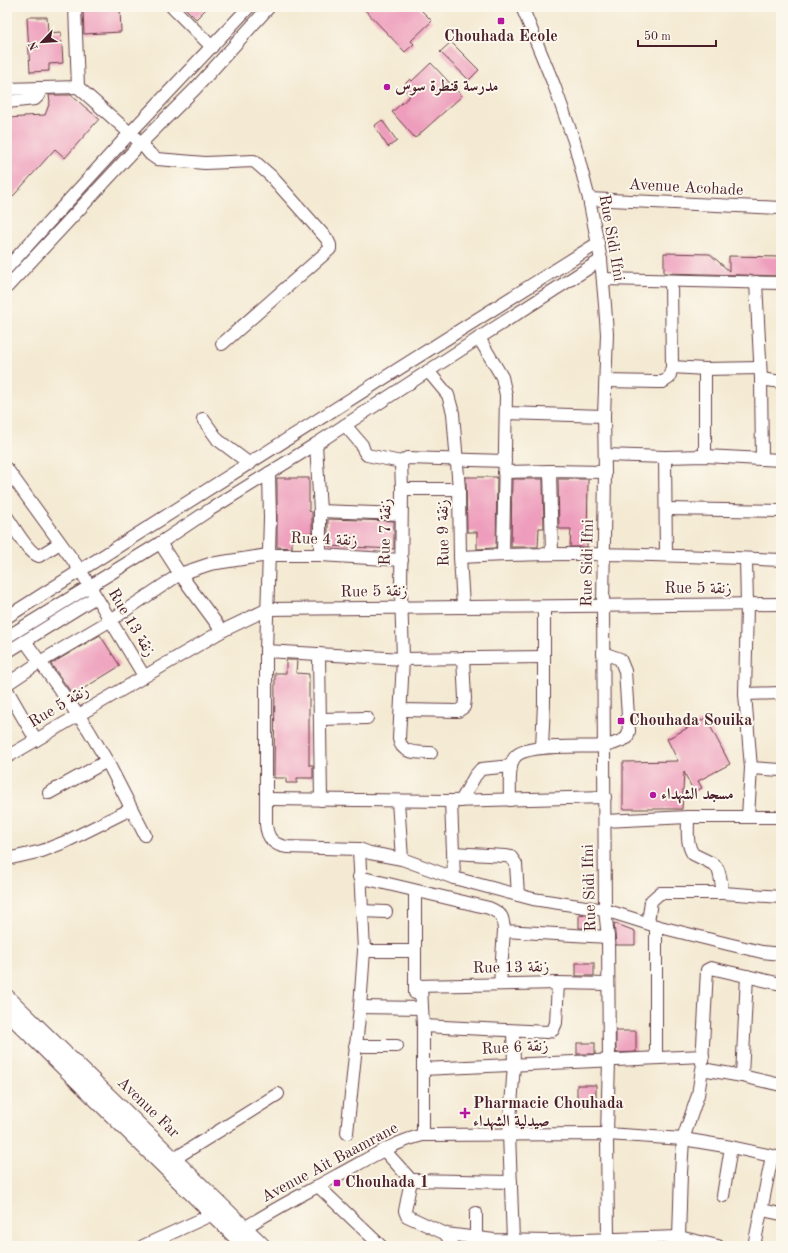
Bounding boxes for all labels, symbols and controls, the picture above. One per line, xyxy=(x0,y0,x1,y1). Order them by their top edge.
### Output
marker: Chouhada Ecole xyxy=(496,16,506,26)
north arrow xyxy=(22,22,62,62)
scale bar xyxy=(638,22,716,48)
place label: Chouhada Ecole xyxy=(444,29,558,45)
text: 50 m xyxy=(644,30,671,43)
text: N xyxy=(27,39,41,52)
place label: مدرسة قنطرة سوس xyxy=(395,79,499,96)
marker: مدرسة قنطرة سوس xyxy=(382,82,392,92)
street label: Avenue Acohade xyxy=(628,177,744,199)
street label: Rue Sidi Ifni xyxy=(596,193,626,283)
street label: Rue 7 زنقة xyxy=(377,498,395,566)
street label: Rue 9 زنقة xyxy=(435,499,453,567)
street label: Rue Sidi Ifni xyxy=(579,519,597,607)
street label: Rue 4 زنقة xyxy=(290,531,358,549)
street label: Rue 5 زنقة xyxy=(664,581,732,597)
street label: Rue 5 زنقة xyxy=(340,583,408,601)
street label: Rue 13 زنقة xyxy=(104,586,158,660)
street label: Rue 5 زنقة xyxy=(26,683,92,731)
place label: Chouhada Souika xyxy=(629,713,752,729)
marker: Chouhada Souika xyxy=(616,716,626,726)
place label: مسجد الشهداء xyxy=(661,786,734,804)
marker: مسجد الشهداء xyxy=(648,790,658,800)
street label: Rue Sidi Ifni xyxy=(580,844,600,932)
street label: Rue 13 زنقة xyxy=(473,959,549,977)
street label: Rue 6 زنقة xyxy=(481,1038,549,1058)
street label: Avenue Far xyxy=(114,1075,182,1142)
place label: Pharmacie Chouhada صيدلية الشهداء xyxy=(473,1096,624,1131)
marker: Pharmacie Chouhada صيدلية الشهداء xyxy=(460,1108,470,1118)
street label: Avenue Ait Baamrane xyxy=(259,1120,401,1206)
place label: Chouhada 1 xyxy=(345,1175,429,1191)
marker: Chouhada 1 xyxy=(332,1178,342,1188)

